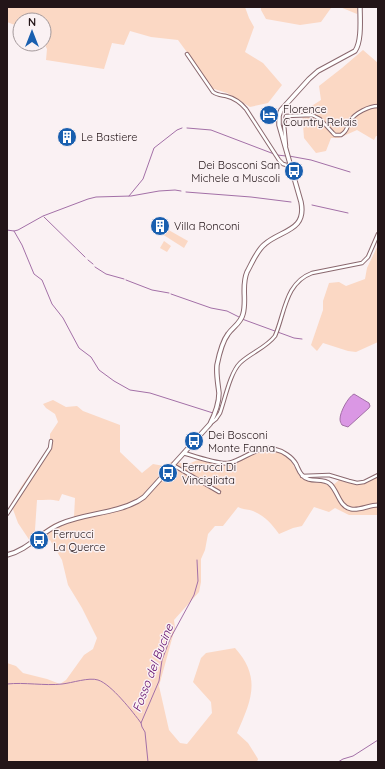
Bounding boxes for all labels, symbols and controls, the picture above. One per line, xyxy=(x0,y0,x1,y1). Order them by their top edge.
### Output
north arrow xyxy=(12,12,52,52)
text: N xyxy=(28,15,36,29)
place label: Florence Country Relais xyxy=(283,102,357,129)
hotel icon: Florence Country Relais xyxy=(258,104,280,126)
building icon: Le Bastiere xyxy=(56,126,78,148)
place label: Le Bastiere xyxy=(81,130,138,144)
place label: Dei Bosconi San Michele a Muscoli xyxy=(191,158,280,185)
bus stop icon: Dei Bosconi San Michele a Muscoli xyxy=(283,160,305,182)
building icon: Villa Ronconi xyxy=(149,215,171,237)
place label: Villa Ronconi xyxy=(174,219,240,233)
place label: Dei Bosconi Monte Fanna xyxy=(208,428,275,455)
bus stop icon: Dei Bosconi Monte Fanna xyxy=(183,430,205,452)
place label: Ferrucci Di Vincigliata xyxy=(182,460,236,487)
bus stop icon: Ferrucci Di Vincigliata xyxy=(157,462,179,484)
place label: Ferrucci La Querce xyxy=(53,527,105,554)
bus stop icon: Ferrucci La Querce xyxy=(28,529,50,551)
water label: Fosso del Bucine xyxy=(129,621,177,714)

